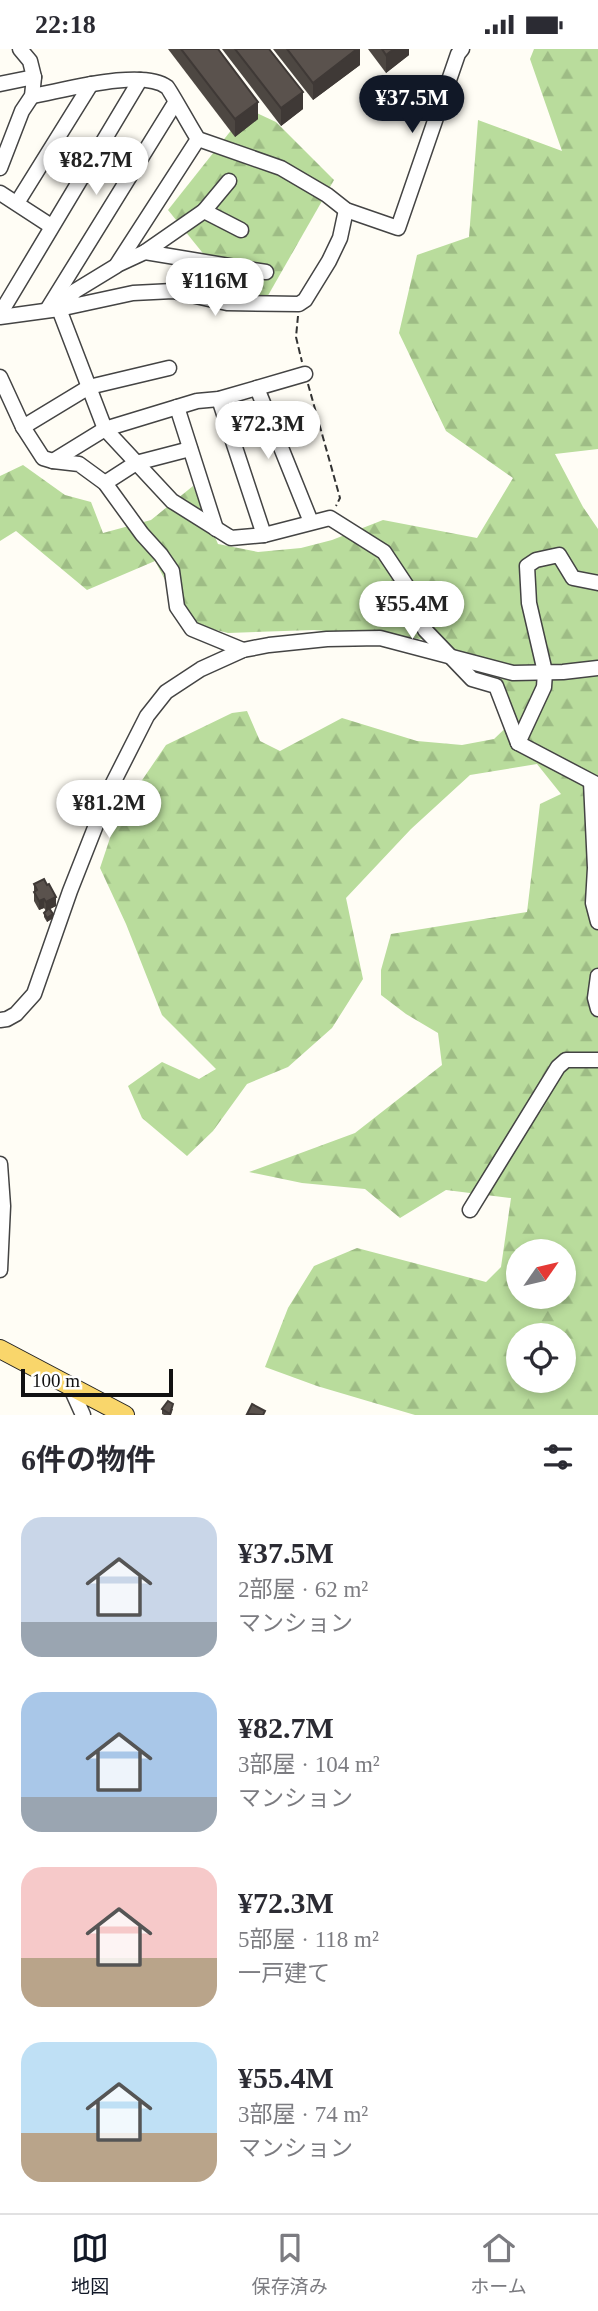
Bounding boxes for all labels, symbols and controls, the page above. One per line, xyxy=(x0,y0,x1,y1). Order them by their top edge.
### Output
text: 22:18 xyxy=(35,10,96,39)
pin: ¥37.5M xyxy=(355,76,469,135)
text: ¥37.5M xyxy=(375,85,449,110)
pin: ¥82.7M xyxy=(39,137,153,197)
text: ¥82.7M xyxy=(59,147,133,172)
pin: ¥116M xyxy=(166,259,264,318)
text: ¥116M xyxy=(182,268,248,293)
pin: ¥72.3M xyxy=(211,401,325,461)
text: ¥72.3M xyxy=(231,411,305,436)
pin: ¥55.4M xyxy=(355,581,469,641)
text: ¥55.4M xyxy=(375,591,449,616)
pin: ¥81.2M xyxy=(52,781,166,840)
text: ¥81.2M xyxy=(72,790,146,815)
north arrow xyxy=(506,1239,576,1309)
map controls xyxy=(506,1239,576,1393)
button: locate xyxy=(506,1323,576,1393)
scale bar xyxy=(21,1366,173,1398)
text: 100 m xyxy=(32,1370,80,1391)
icon: filters xyxy=(539,1438,577,1476)
text: 6件の物件 xyxy=(21,1443,156,1476)
text: ¥37.5M xyxy=(238,1536,334,1569)
icon: home xyxy=(77,1545,161,1629)
text: 2部屋 · 62 m² xyxy=(238,1577,368,1602)
text: マンション xyxy=(238,1611,353,1636)
text: ¥82.7M xyxy=(238,1711,334,1744)
icon: home xyxy=(77,1720,161,1804)
text: 3部屋 · 104 m² xyxy=(238,1752,380,1777)
text: マンション xyxy=(238,1786,353,1811)
text: ¥72.3M xyxy=(238,1886,334,1919)
icon: home xyxy=(77,1895,161,1979)
text: 5部屋 · 118 m² xyxy=(238,1927,379,1952)
text: 一戸建て xyxy=(238,1961,330,1986)
text: ¥55.4M xyxy=(238,2061,334,2094)
icon: home xyxy=(77,2070,161,2154)
text: 3部屋 · 74 m² xyxy=(238,2102,368,2127)
text: マンション xyxy=(238,2136,353,2161)
tab: 地図 xyxy=(71,2229,109,2298)
tab: 保存済み xyxy=(252,2229,328,2298)
tab: ホーム xyxy=(470,2229,527,2298)

